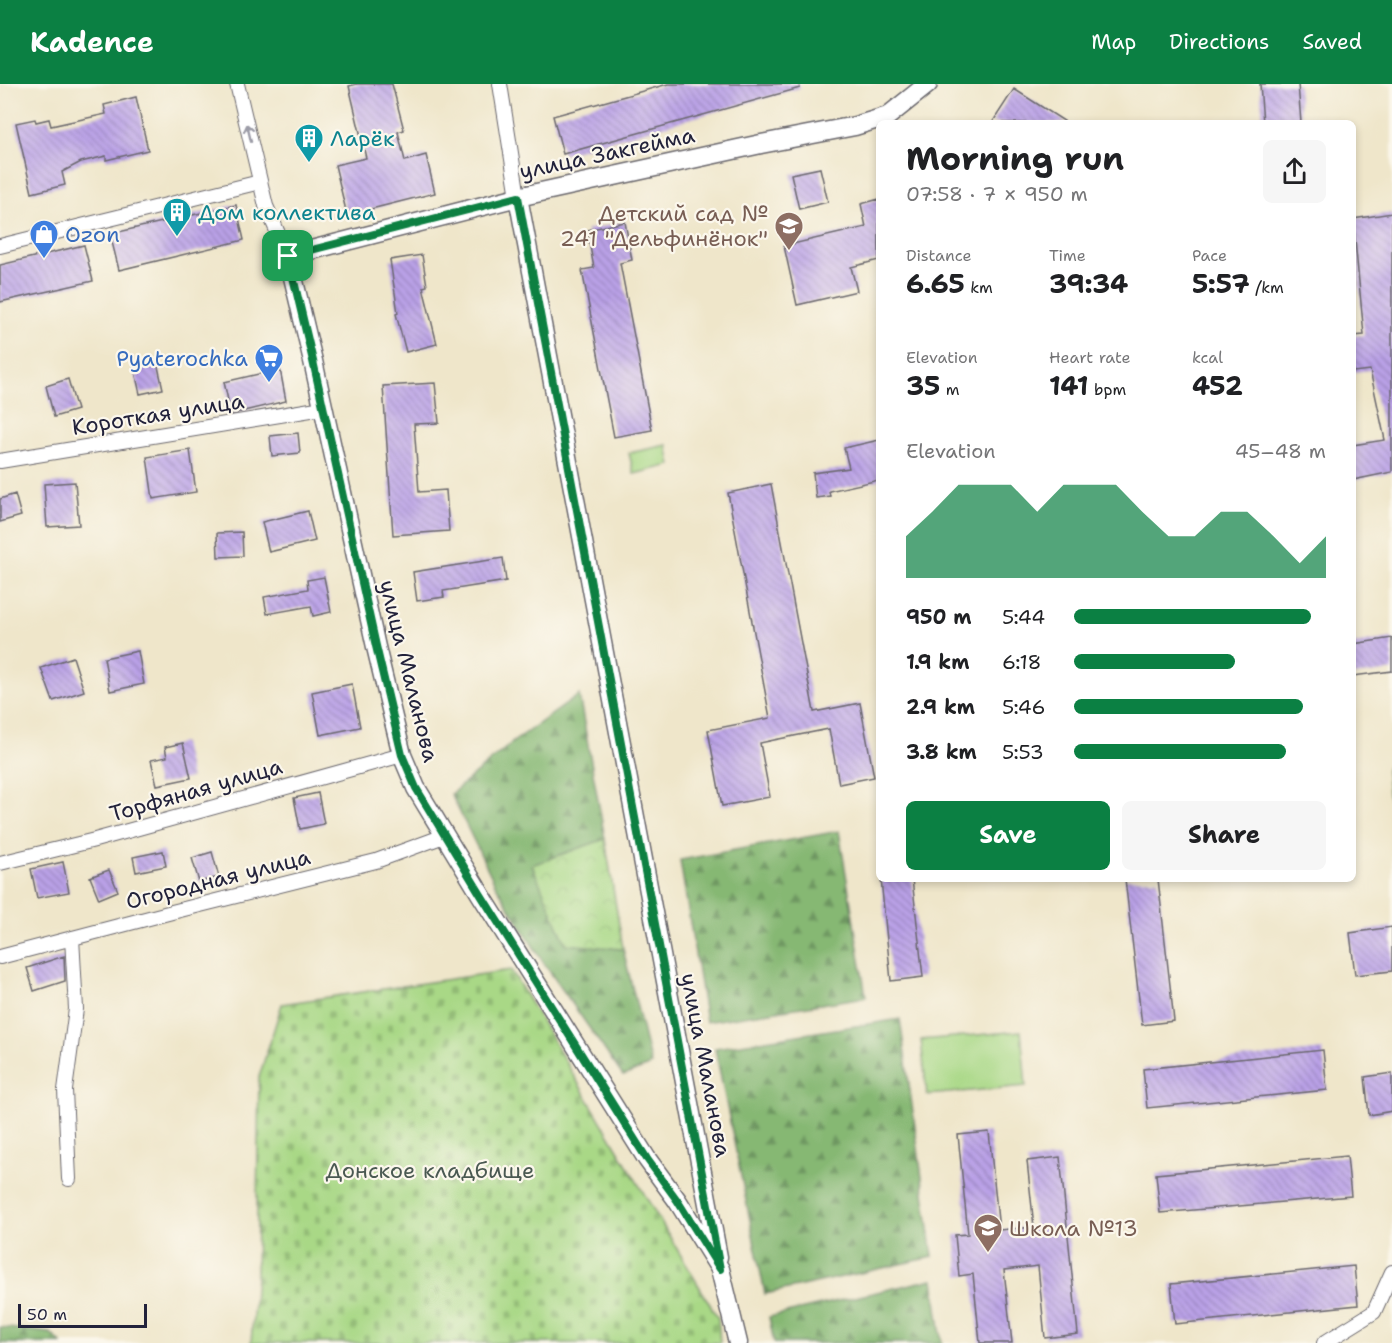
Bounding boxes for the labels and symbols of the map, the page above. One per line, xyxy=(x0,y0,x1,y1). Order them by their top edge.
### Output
street label: улица Закгейма xyxy=(517,120,698,186)
building icon: Ларёк xyxy=(293,122,325,164)
one-way arrow xyxy=(242,124,254,143)
place label: Ларёк xyxy=(330,124,395,153)
building icon: Дом коллектива xyxy=(161,196,193,238)
place label: Дом коллектива xyxy=(198,198,376,227)
place label: Детский сад № 241 "Дельфинёнок" xyxy=(560,199,768,253)
school or university icon: Детский сад № 241 "Дельфинёнок" xyxy=(773,210,805,252)
shop icon: Ozon xyxy=(28,218,60,260)
place label: Ozon xyxy=(65,220,120,249)
pin xyxy=(262,230,313,281)
supermarket icon: Pyaterochka xyxy=(253,342,285,384)
place label: Pyaterochka xyxy=(116,344,248,373)
street label: Короткая улица xyxy=(70,386,246,442)
street label: улица Маланова xyxy=(372,577,446,765)
street label: Торфяная улица xyxy=(106,751,286,829)
street label: Огородная улица xyxy=(123,842,314,916)
street label: улица Маланова xyxy=(674,971,738,1160)
park label: Донское кладбище xyxy=(326,1156,534,1185)
school or university icon: Школа №13 xyxy=(972,1212,1004,1254)
place label: Школа №13 xyxy=(1009,1214,1138,1243)
scale bar xyxy=(18,1301,147,1328)

